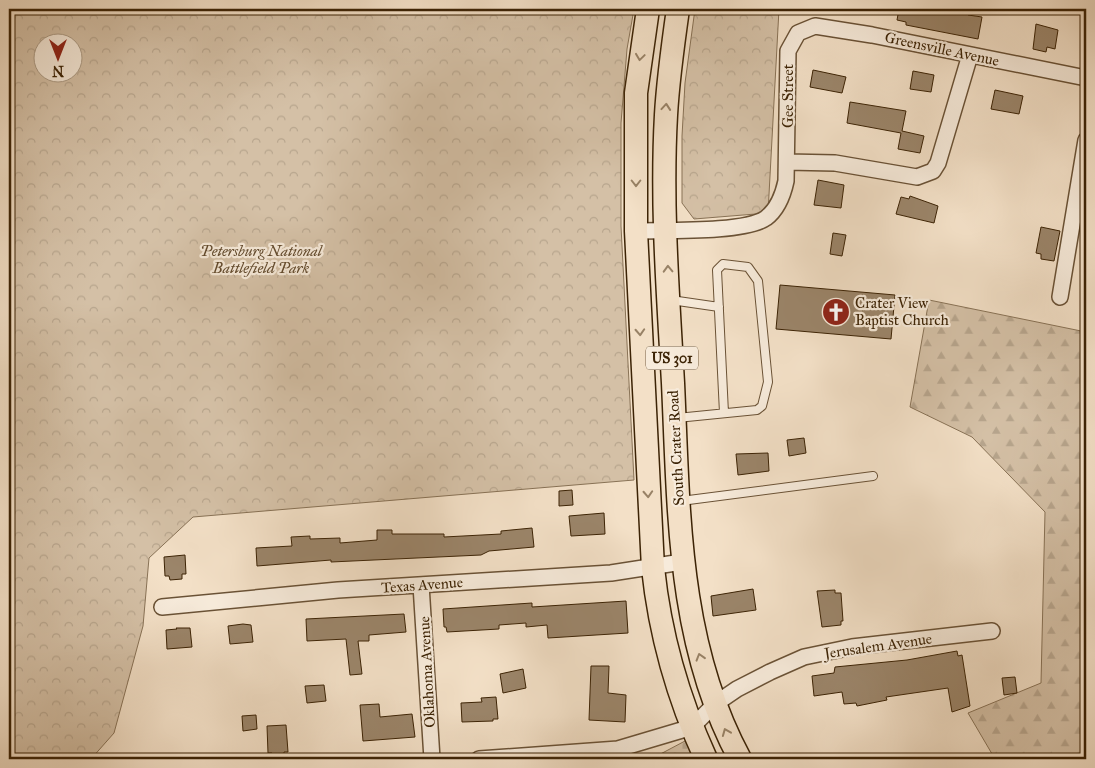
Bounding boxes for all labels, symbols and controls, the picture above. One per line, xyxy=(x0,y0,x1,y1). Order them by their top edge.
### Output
street label: Greensville Avenue xyxy=(883,28,1001,70)
north arrow xyxy=(32,32,82,82)
one-way arrow xyxy=(635,53,646,61)
text: N xyxy=(52,62,64,79)
street label: Gee Street xyxy=(779,63,797,128)
one-way arrow xyxy=(661,103,672,111)
one-way arrow xyxy=(631,179,641,187)
park label: Petersburg National Battlefield Park xyxy=(200,242,324,277)
one-way arrow xyxy=(662,265,673,273)
place label: Crater View Baptist Church xyxy=(855,294,950,329)
church icon: Crater View Baptist Church xyxy=(821,297,851,327)
one-way arrow xyxy=(635,328,646,336)
road number: US 301 xyxy=(646,346,698,369)
street label: South Crater Road xyxy=(664,389,688,506)
one-way arrow xyxy=(643,491,654,499)
street label: Texas Avenue xyxy=(380,573,464,597)
street label: Oklahoma Avenue xyxy=(415,616,439,728)
street label: Jerusalem Avenue xyxy=(821,630,933,664)
one-way arrow xyxy=(695,654,705,662)
one-way arrow xyxy=(722,728,733,737)

